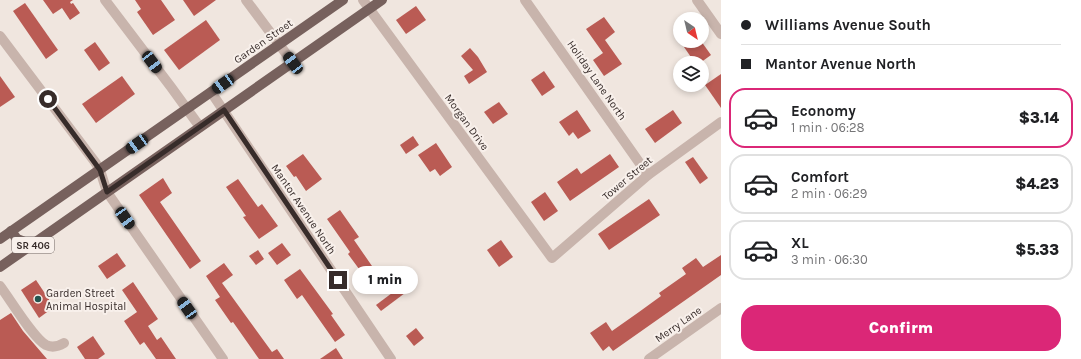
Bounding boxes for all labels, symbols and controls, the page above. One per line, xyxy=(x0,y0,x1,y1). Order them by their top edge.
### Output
north arrow xyxy=(673,12,709,48)
map controls xyxy=(673,12,709,92)
street label: Garden Street xyxy=(231,16,295,66)
text: Williams Avenue South xyxy=(765,16,931,34)
street label: Holiday Lane North xyxy=(564,38,629,123)
car xyxy=(140,49,164,75)
car xyxy=(281,50,305,76)
text: Mantor Avenue North xyxy=(765,55,916,73)
button: layers xyxy=(673,56,709,92)
car xyxy=(210,72,236,96)
route start xyxy=(39,90,57,108)
street label: Morgan Drive xyxy=(442,92,492,153)
icon: car xyxy=(743,100,779,136)
text: Economy xyxy=(791,102,856,120)
text: $3.14 xyxy=(1019,109,1059,127)
text: 1 min · 06:28 xyxy=(791,120,864,135)
car xyxy=(124,132,150,156)
street label: Tower Street xyxy=(600,154,655,203)
street label: Mantor Avenue North xyxy=(269,162,339,257)
icon: car xyxy=(743,166,779,202)
text: Comfort xyxy=(791,168,849,186)
text: $4.23 xyxy=(1015,175,1059,193)
text: 2 min · 06:29 xyxy=(791,186,867,201)
car xyxy=(113,205,137,231)
icon: car xyxy=(743,232,779,268)
text: XL xyxy=(791,234,809,252)
road number: SR 406 xyxy=(12,237,54,253)
text: $5.33 xyxy=(1015,241,1059,259)
text: 3 min · 06:30 xyxy=(791,252,868,267)
callout: 1 min xyxy=(352,266,418,294)
route end xyxy=(329,271,347,289)
text: 1 min xyxy=(368,272,402,287)
place label: Garden Street Animal Hospital xyxy=(46,287,126,313)
marker: Garden Street Animal Hospital xyxy=(33,294,43,304)
car xyxy=(175,295,199,321)
street label: Merry Lane xyxy=(652,303,704,345)
button: Confirm xyxy=(741,305,1061,351)

